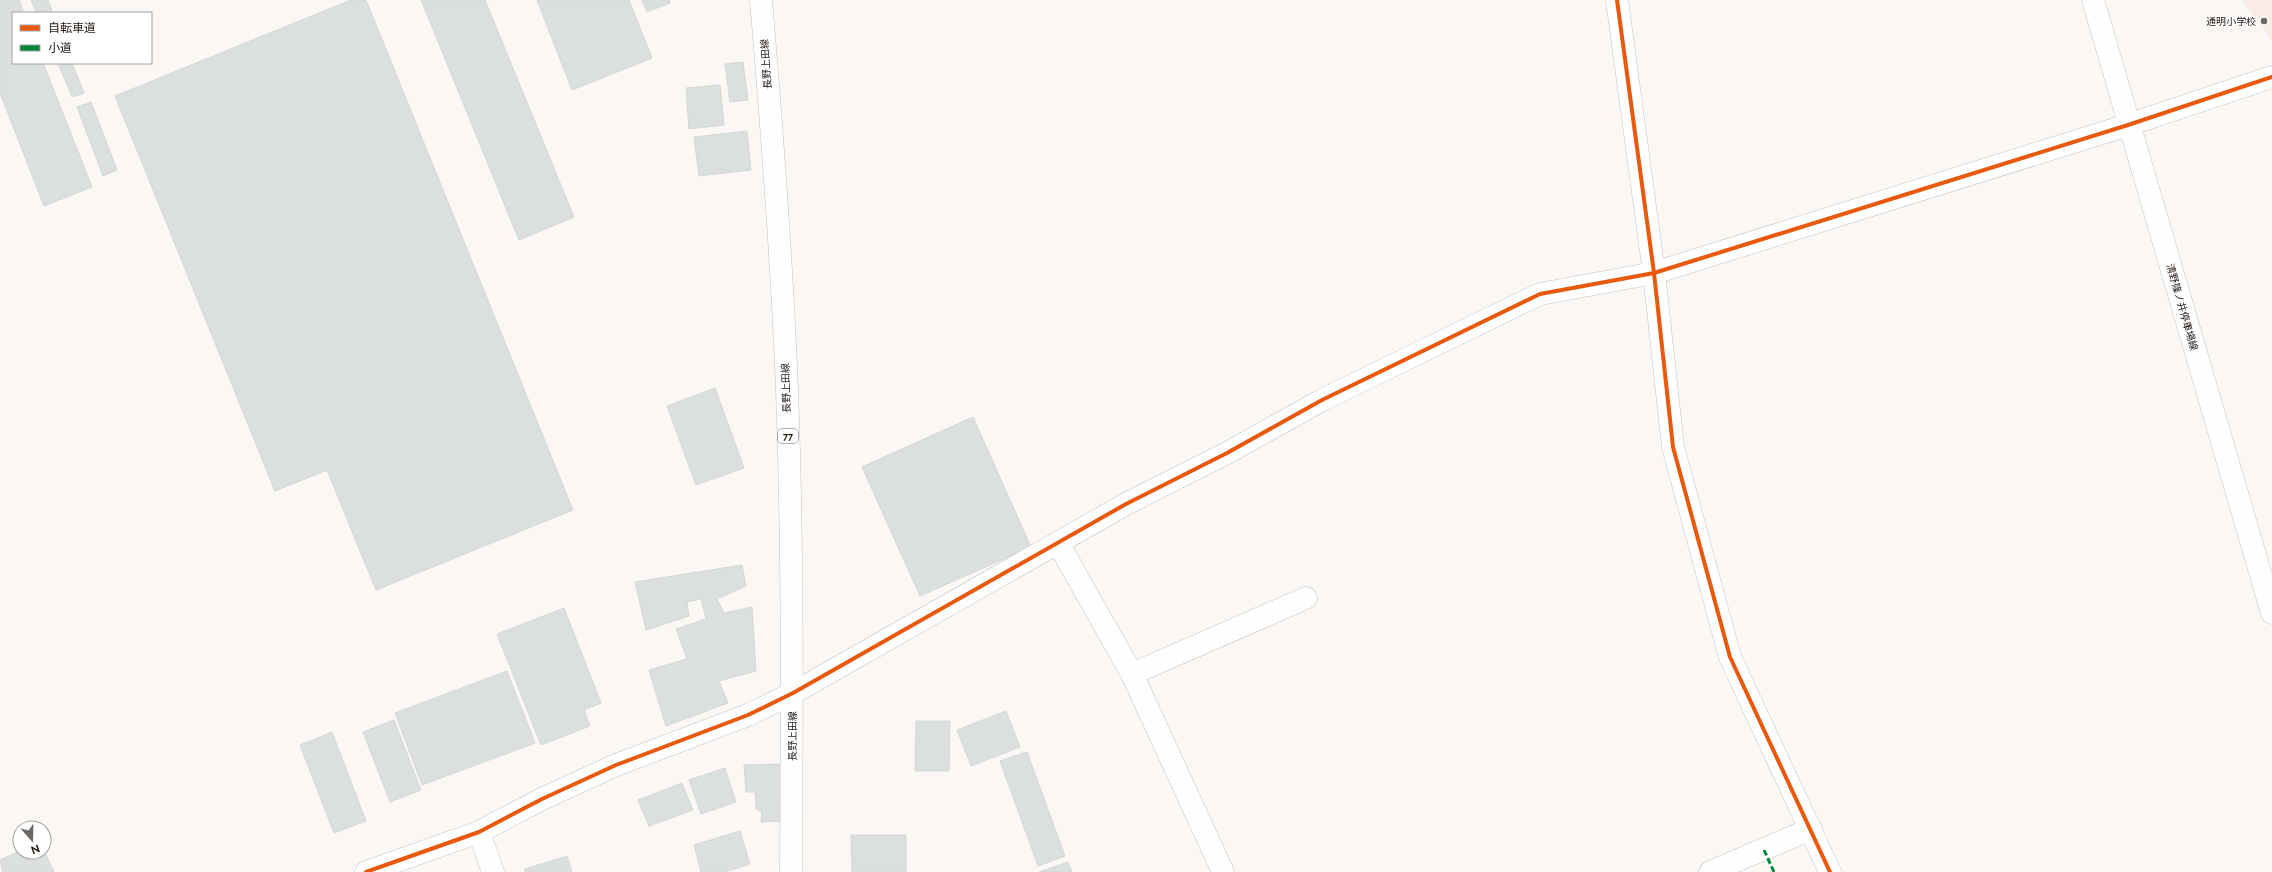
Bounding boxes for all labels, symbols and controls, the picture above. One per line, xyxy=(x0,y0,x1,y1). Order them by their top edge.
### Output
legend xyxy=(12,12,152,64)
place label: 通明小学校 xyxy=(2206,16,2256,27)
marker: 通明小学校 xyxy=(2259,16,2269,26)
text: 自転車道 xyxy=(48,21,96,35)
street label: 長野上田線 xyxy=(759,39,773,89)
text: 小道 xyxy=(48,41,72,55)
street label: 清野篠ノ井停車場線 xyxy=(2164,262,2200,352)
street label: 長野上田線 xyxy=(780,363,792,413)
road number: 77 xyxy=(778,429,798,443)
street label: 長野上田線 xyxy=(787,711,798,761)
north arrow xyxy=(12,820,52,860)
text: N xyxy=(29,841,41,856)

